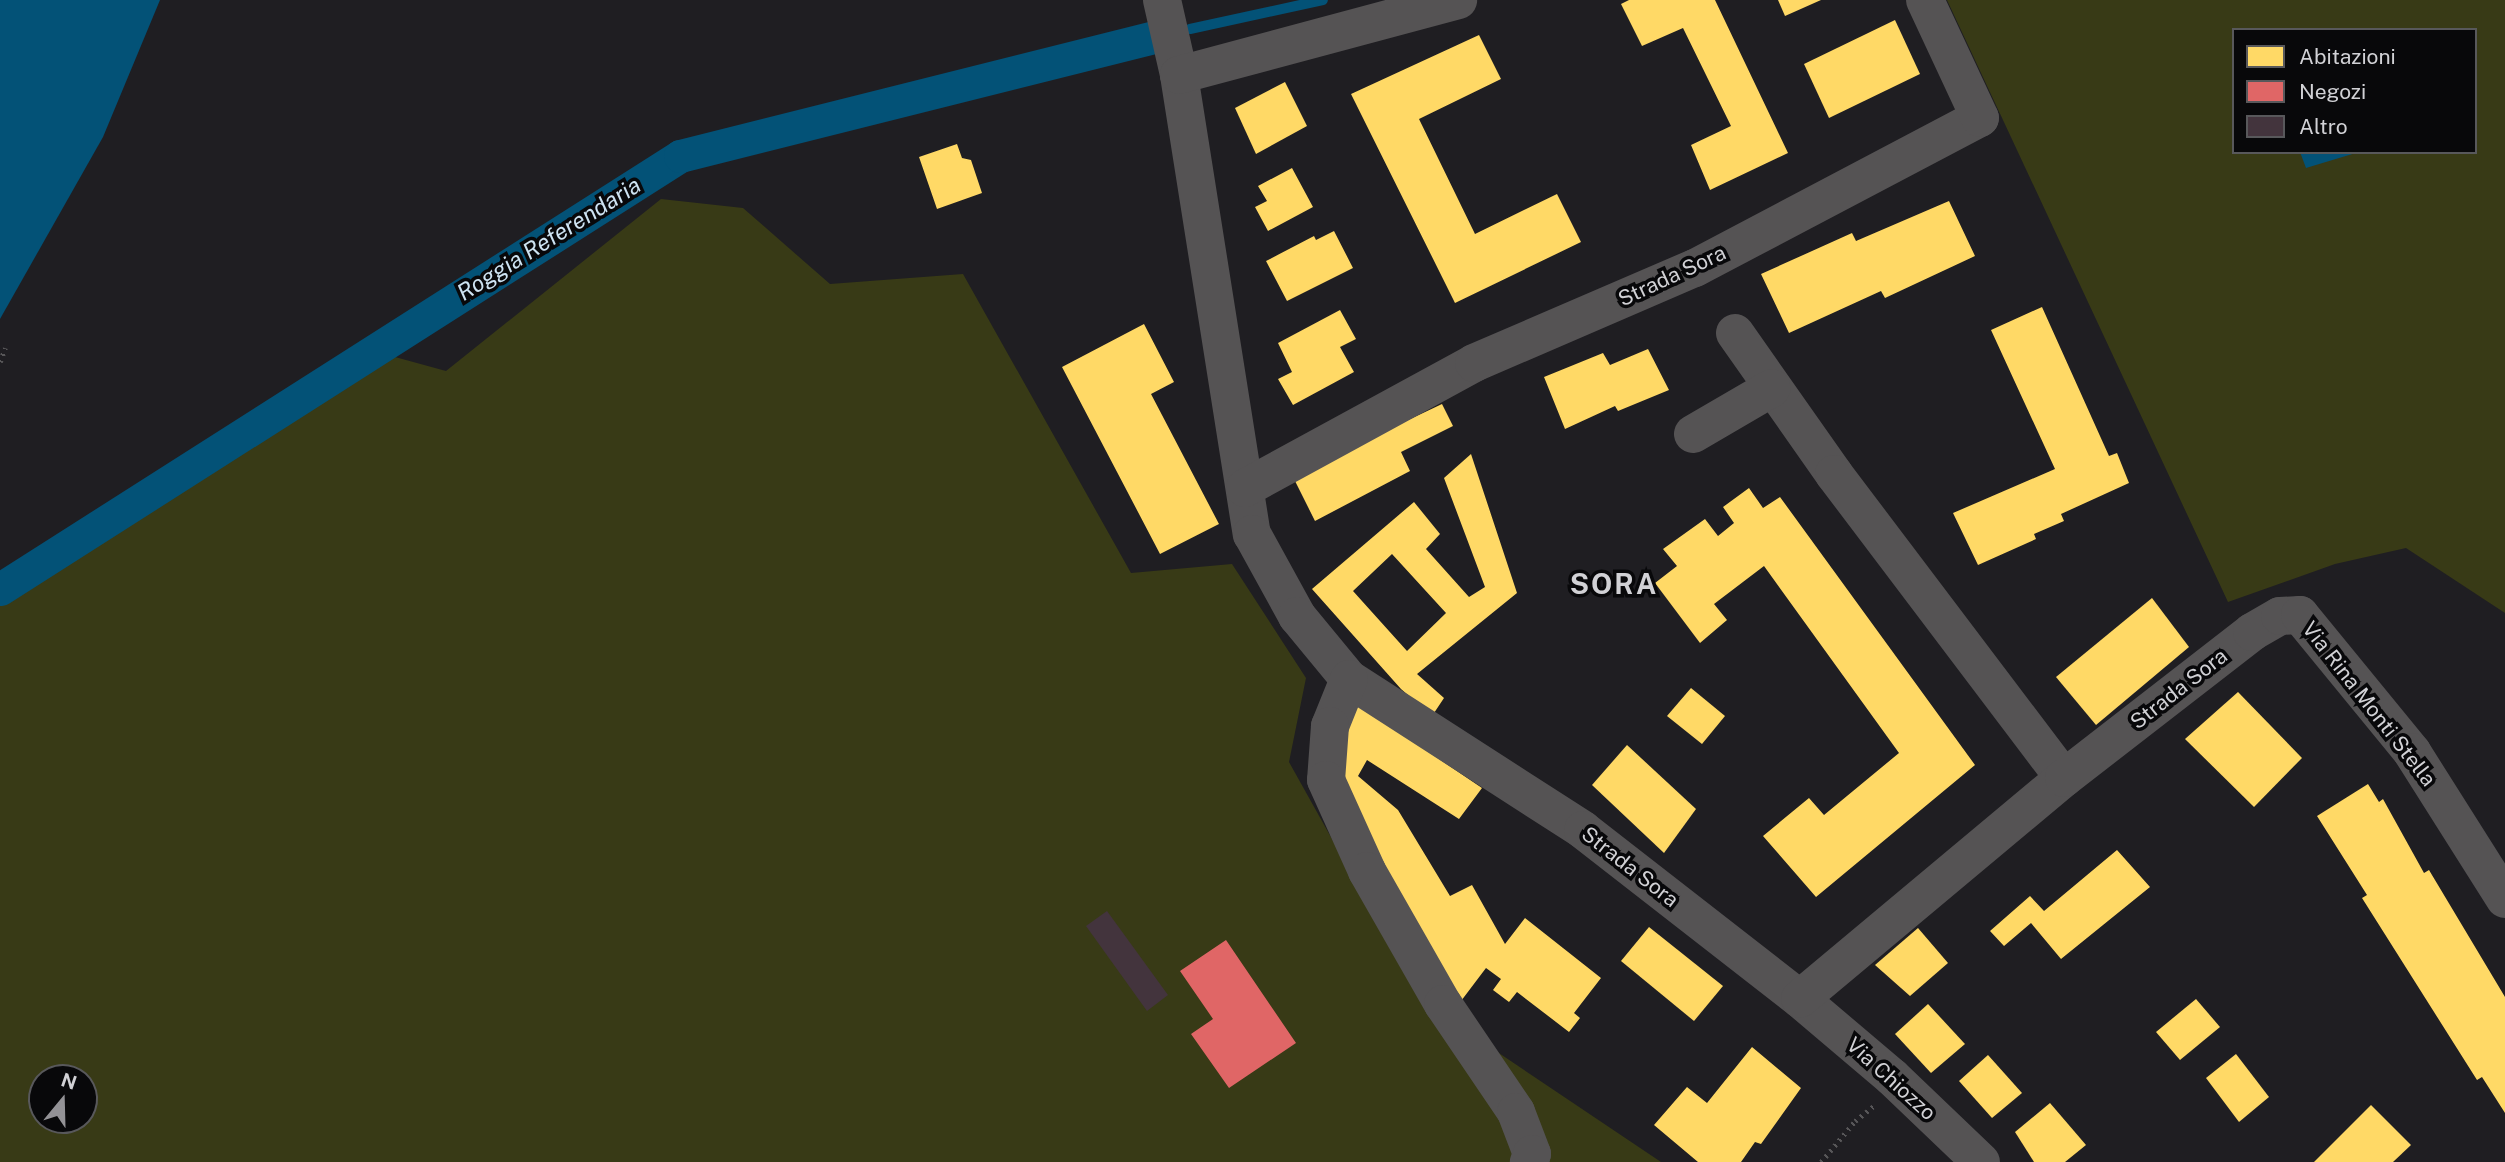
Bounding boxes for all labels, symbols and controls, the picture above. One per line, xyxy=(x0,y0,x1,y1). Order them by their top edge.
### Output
legend xyxy=(2232,28,2477,154)
text: Abitazioni xyxy=(2299,44,2396,69)
text: Negozi xyxy=(2299,79,2366,104)
text: Altro xyxy=(2299,114,2348,139)
water label: Roggia Referendaria xyxy=(452,171,646,307)
street label: Strada Sora xyxy=(1614,240,1730,312)
district label: SORA xyxy=(1570,567,1658,601)
street label: Via Rina Monti Stella xyxy=(2297,617,2441,791)
street label: Strada Sora xyxy=(2126,643,2232,735)
street label: Strada Sora xyxy=(1577,821,1683,913)
street label: Via Chiozzo xyxy=(1841,1032,1941,1126)
north arrow xyxy=(28,1064,98,1134)
text: N xyxy=(59,1068,80,1094)

